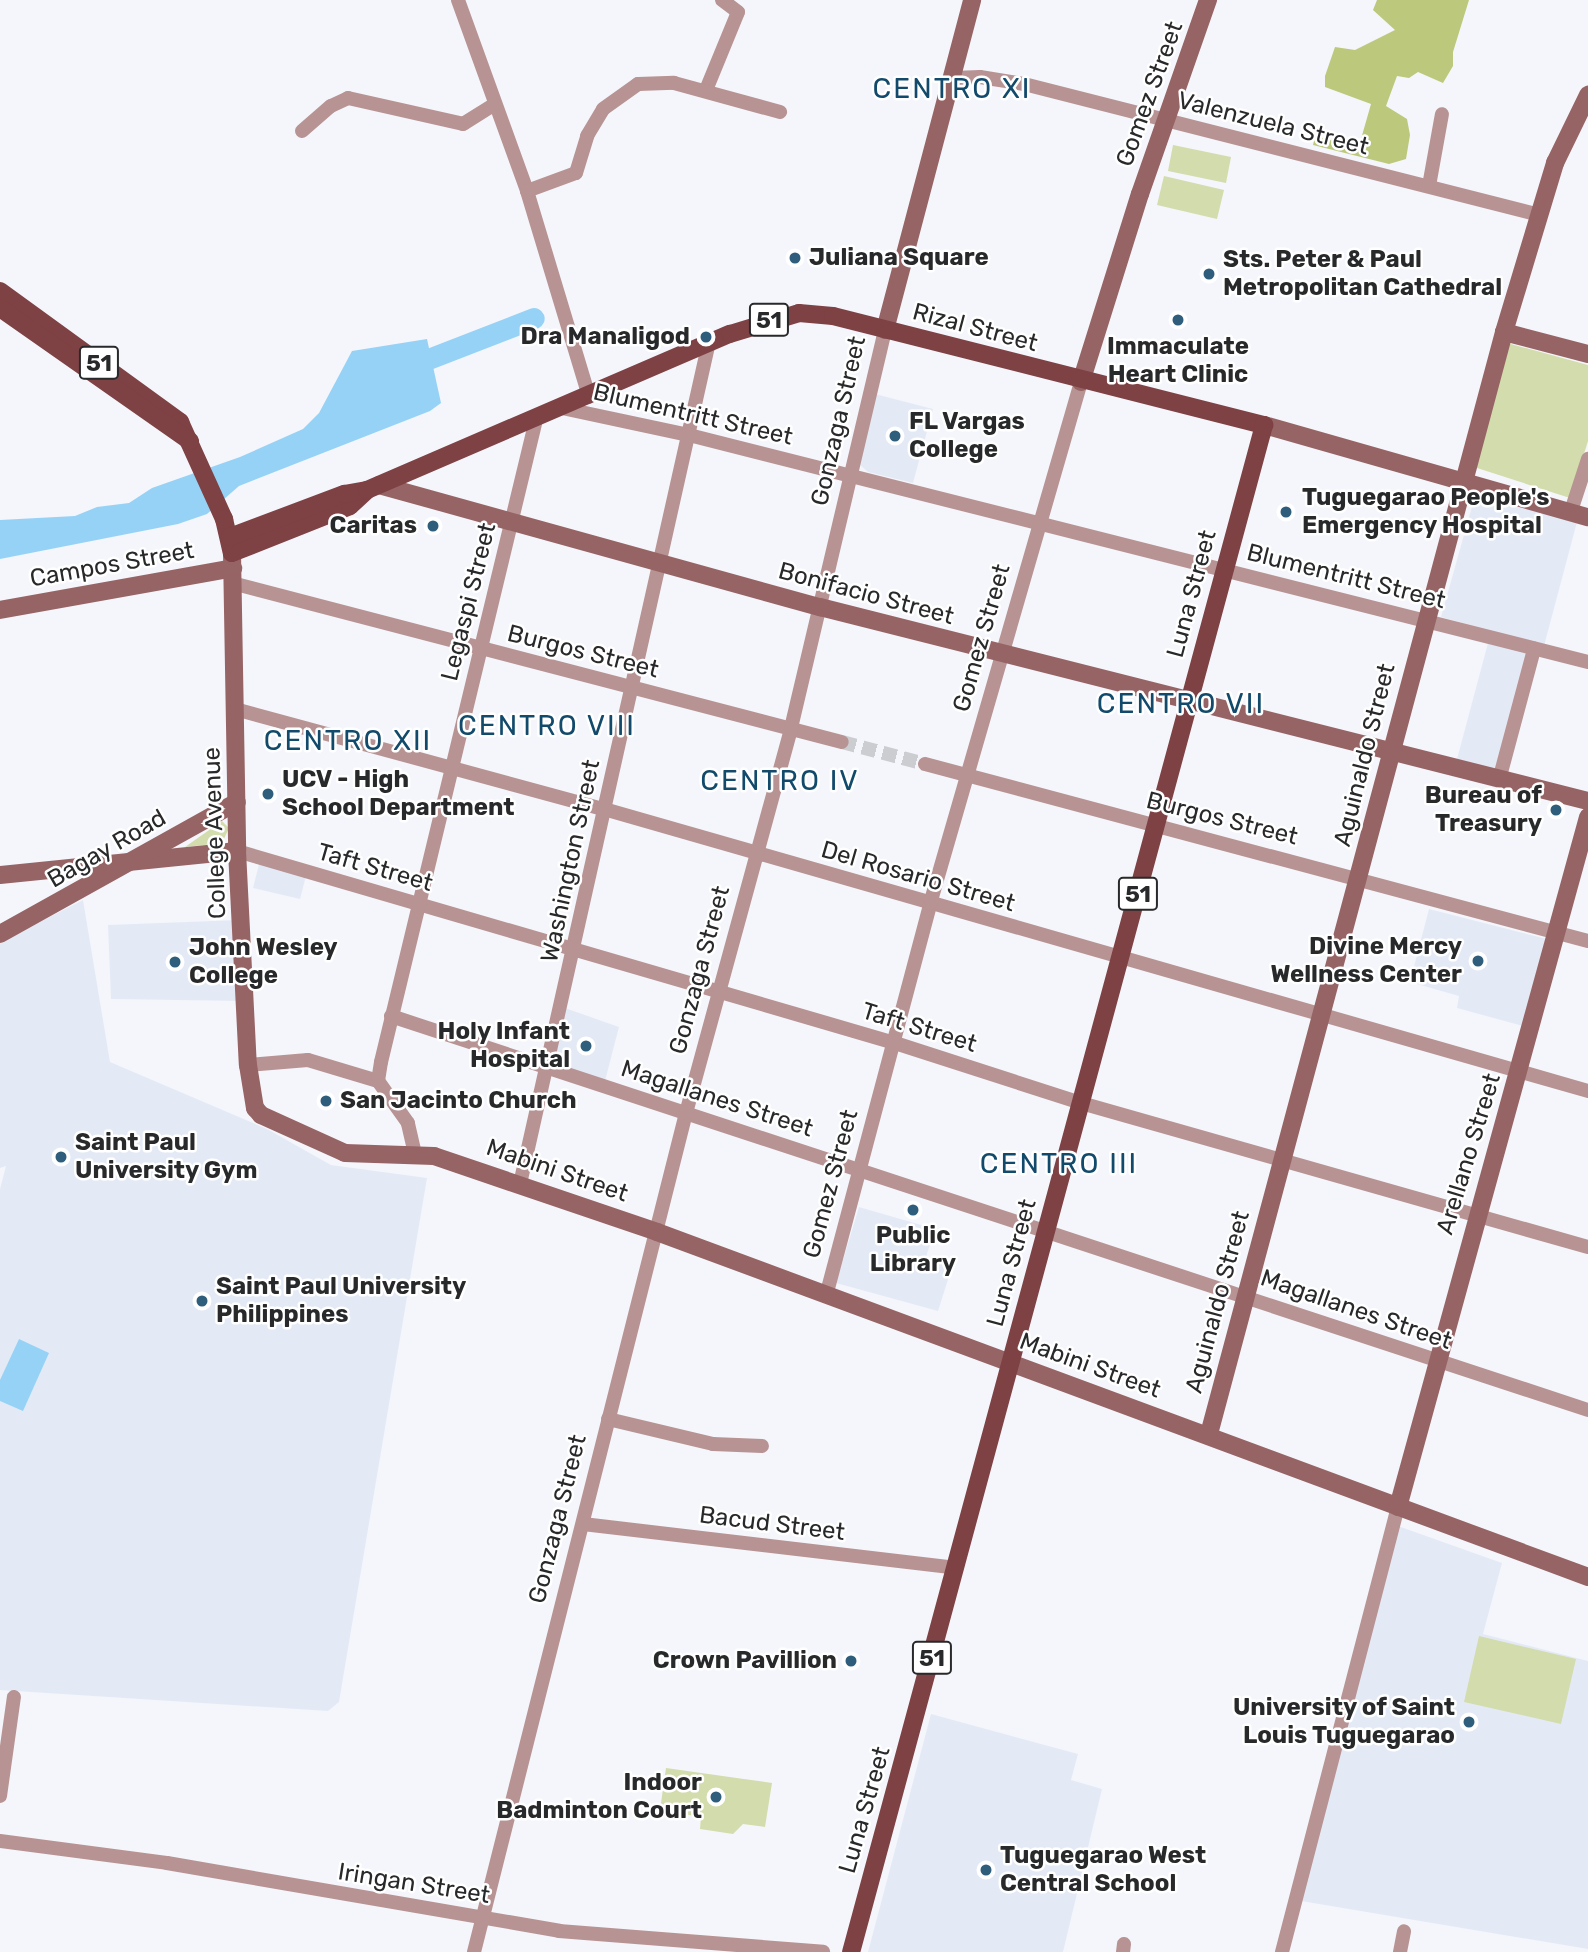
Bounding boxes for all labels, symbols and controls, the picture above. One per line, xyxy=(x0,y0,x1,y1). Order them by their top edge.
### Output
street label: Gomez Street xyxy=(1110,17,1190,171)
district label: CENTRO XI xyxy=(874,72,1030,106)
street label: Valenzuela Street xyxy=(1174,86,1372,162)
place label: Juliana Square xyxy=(809,244,989,272)
place label: Sts. Peter & Paul Metropolitan Cathedral xyxy=(1223,246,1502,302)
marker: Juliana Square xyxy=(787,250,803,266)
marker: Sts. Peter & Paul Metropolitan Cathedral xyxy=(1201,266,1217,282)
street label: Rizal Street xyxy=(909,298,1041,358)
road number: 51 xyxy=(748,300,790,340)
marker: Immaculate Heart Clinic xyxy=(1168,310,1188,330)
place label: Dra Manaligod xyxy=(520,323,690,351)
marker: Dra Manaligod xyxy=(696,327,716,347)
street label: Gonzaga Street xyxy=(806,333,872,509)
place label: Immaculate Heart Clinic xyxy=(1107,333,1249,389)
road number: 51 xyxy=(78,344,120,382)
street label: Blumentritt Street xyxy=(590,378,796,452)
place label: FL Vargas College xyxy=(909,408,1026,464)
marker: FL Vargas College xyxy=(887,428,903,444)
place label: Tuguegarao People's Emergency Hospital xyxy=(1302,484,1550,540)
marker: Tuguegarao People's Emergency Hospital xyxy=(1276,502,1296,522)
place label: Caritas xyxy=(330,512,417,540)
marker: Caritas xyxy=(423,516,443,536)
street label: Legaspi Street xyxy=(435,520,503,684)
street label: Luna Street xyxy=(1161,527,1223,661)
street label: Campos Street xyxy=(28,536,196,594)
street label: Blumentritt Street xyxy=(1244,538,1448,616)
street label: Bonifacio Street xyxy=(775,557,957,631)
street label: Gomez Street xyxy=(947,561,1017,715)
street label: Burgos Street xyxy=(504,619,662,685)
street label: Aguinaldo Street xyxy=(1328,661,1402,849)
district label: CENTRO VII xyxy=(1098,687,1264,721)
district label: CENTRO VIII xyxy=(459,709,635,743)
district label: CENTRO XII xyxy=(265,724,431,758)
street label: College Avenue xyxy=(198,746,232,920)
street label: Washington Street xyxy=(535,757,607,965)
district label: CENTRO IV xyxy=(701,764,859,798)
place label: UCV - High School Department xyxy=(282,766,515,822)
place label: Bureau of Treasury xyxy=(1425,782,1542,838)
marker: UCV - High School Department xyxy=(260,786,276,802)
street label: Burgos Street xyxy=(1143,786,1301,852)
marker: Bureau of Treasury xyxy=(1548,802,1564,818)
street label: Bagay Road xyxy=(42,803,172,895)
street label: Del Rosario Street xyxy=(818,836,1018,918)
street label: Taft Street xyxy=(314,838,436,898)
road number: 51 xyxy=(1117,874,1159,914)
street label: Gonzaga Street xyxy=(664,883,736,1057)
place label: Divine Mercy Wellness Center xyxy=(1270,933,1462,989)
place label: John Wesley College xyxy=(189,934,338,990)
marker: Divine Mercy Wellness Center xyxy=(1468,951,1488,971)
marker: John Wesley College xyxy=(167,954,183,970)
street label: Taft Street xyxy=(858,997,980,1059)
place label: Holy Infant Hospital xyxy=(437,1018,570,1074)
marker: Holy Infant Hospital xyxy=(576,1036,596,1056)
street label: Magallanes Street xyxy=(617,1054,817,1144)
street label: Arellano Street xyxy=(1431,1070,1507,1238)
place label: San Jacinto Church xyxy=(340,1087,577,1115)
marker: San Jacinto Church xyxy=(318,1093,334,1109)
street label: Gomez Street xyxy=(797,1107,865,1261)
place label: Saint Paul University Gym xyxy=(75,1129,258,1185)
street label: Mabini Street xyxy=(482,1133,632,1209)
district label: CENTRO III xyxy=(981,1147,1137,1181)
marker: Saint Paul University Gym xyxy=(53,1149,69,1165)
street label: Luna Street xyxy=(981,1196,1043,1330)
marker: Public Library xyxy=(905,1202,921,1218)
street label: Aguinaldo Street xyxy=(1180,1208,1256,1396)
place label: Public Library xyxy=(870,1222,956,1278)
street label: Magallanes Street xyxy=(1257,1264,1455,1356)
place label: Saint Paul University Philippines xyxy=(216,1273,466,1329)
marker: Saint Paul University Philippines xyxy=(194,1293,210,1309)
street label: Mabini Street xyxy=(1016,1327,1164,1405)
street label: Gonzaga Street xyxy=(523,1432,593,1606)
street label: Bacud Street xyxy=(698,1501,846,1547)
road number: 51 xyxy=(911,1638,953,1678)
place label: Crown Pavillion xyxy=(653,1647,837,1675)
marker: Crown Pavillion xyxy=(843,1653,859,1669)
place label: University of Saint Louis Tuguegarao xyxy=(1232,1694,1455,1750)
marker: University of Saint Louis Tuguegarao xyxy=(1461,1714,1477,1730)
street label: Luna Street xyxy=(833,1743,897,1877)
place label: Indoor Badminton Court xyxy=(496,1769,702,1825)
marker: Indoor Badminton Court xyxy=(708,1789,724,1805)
place label: Tuguegarao West Central School xyxy=(1000,1842,1206,1898)
street label: Iringan Street xyxy=(336,1858,492,1910)
marker: Tuguegarao West Central School xyxy=(978,1862,994,1878)

